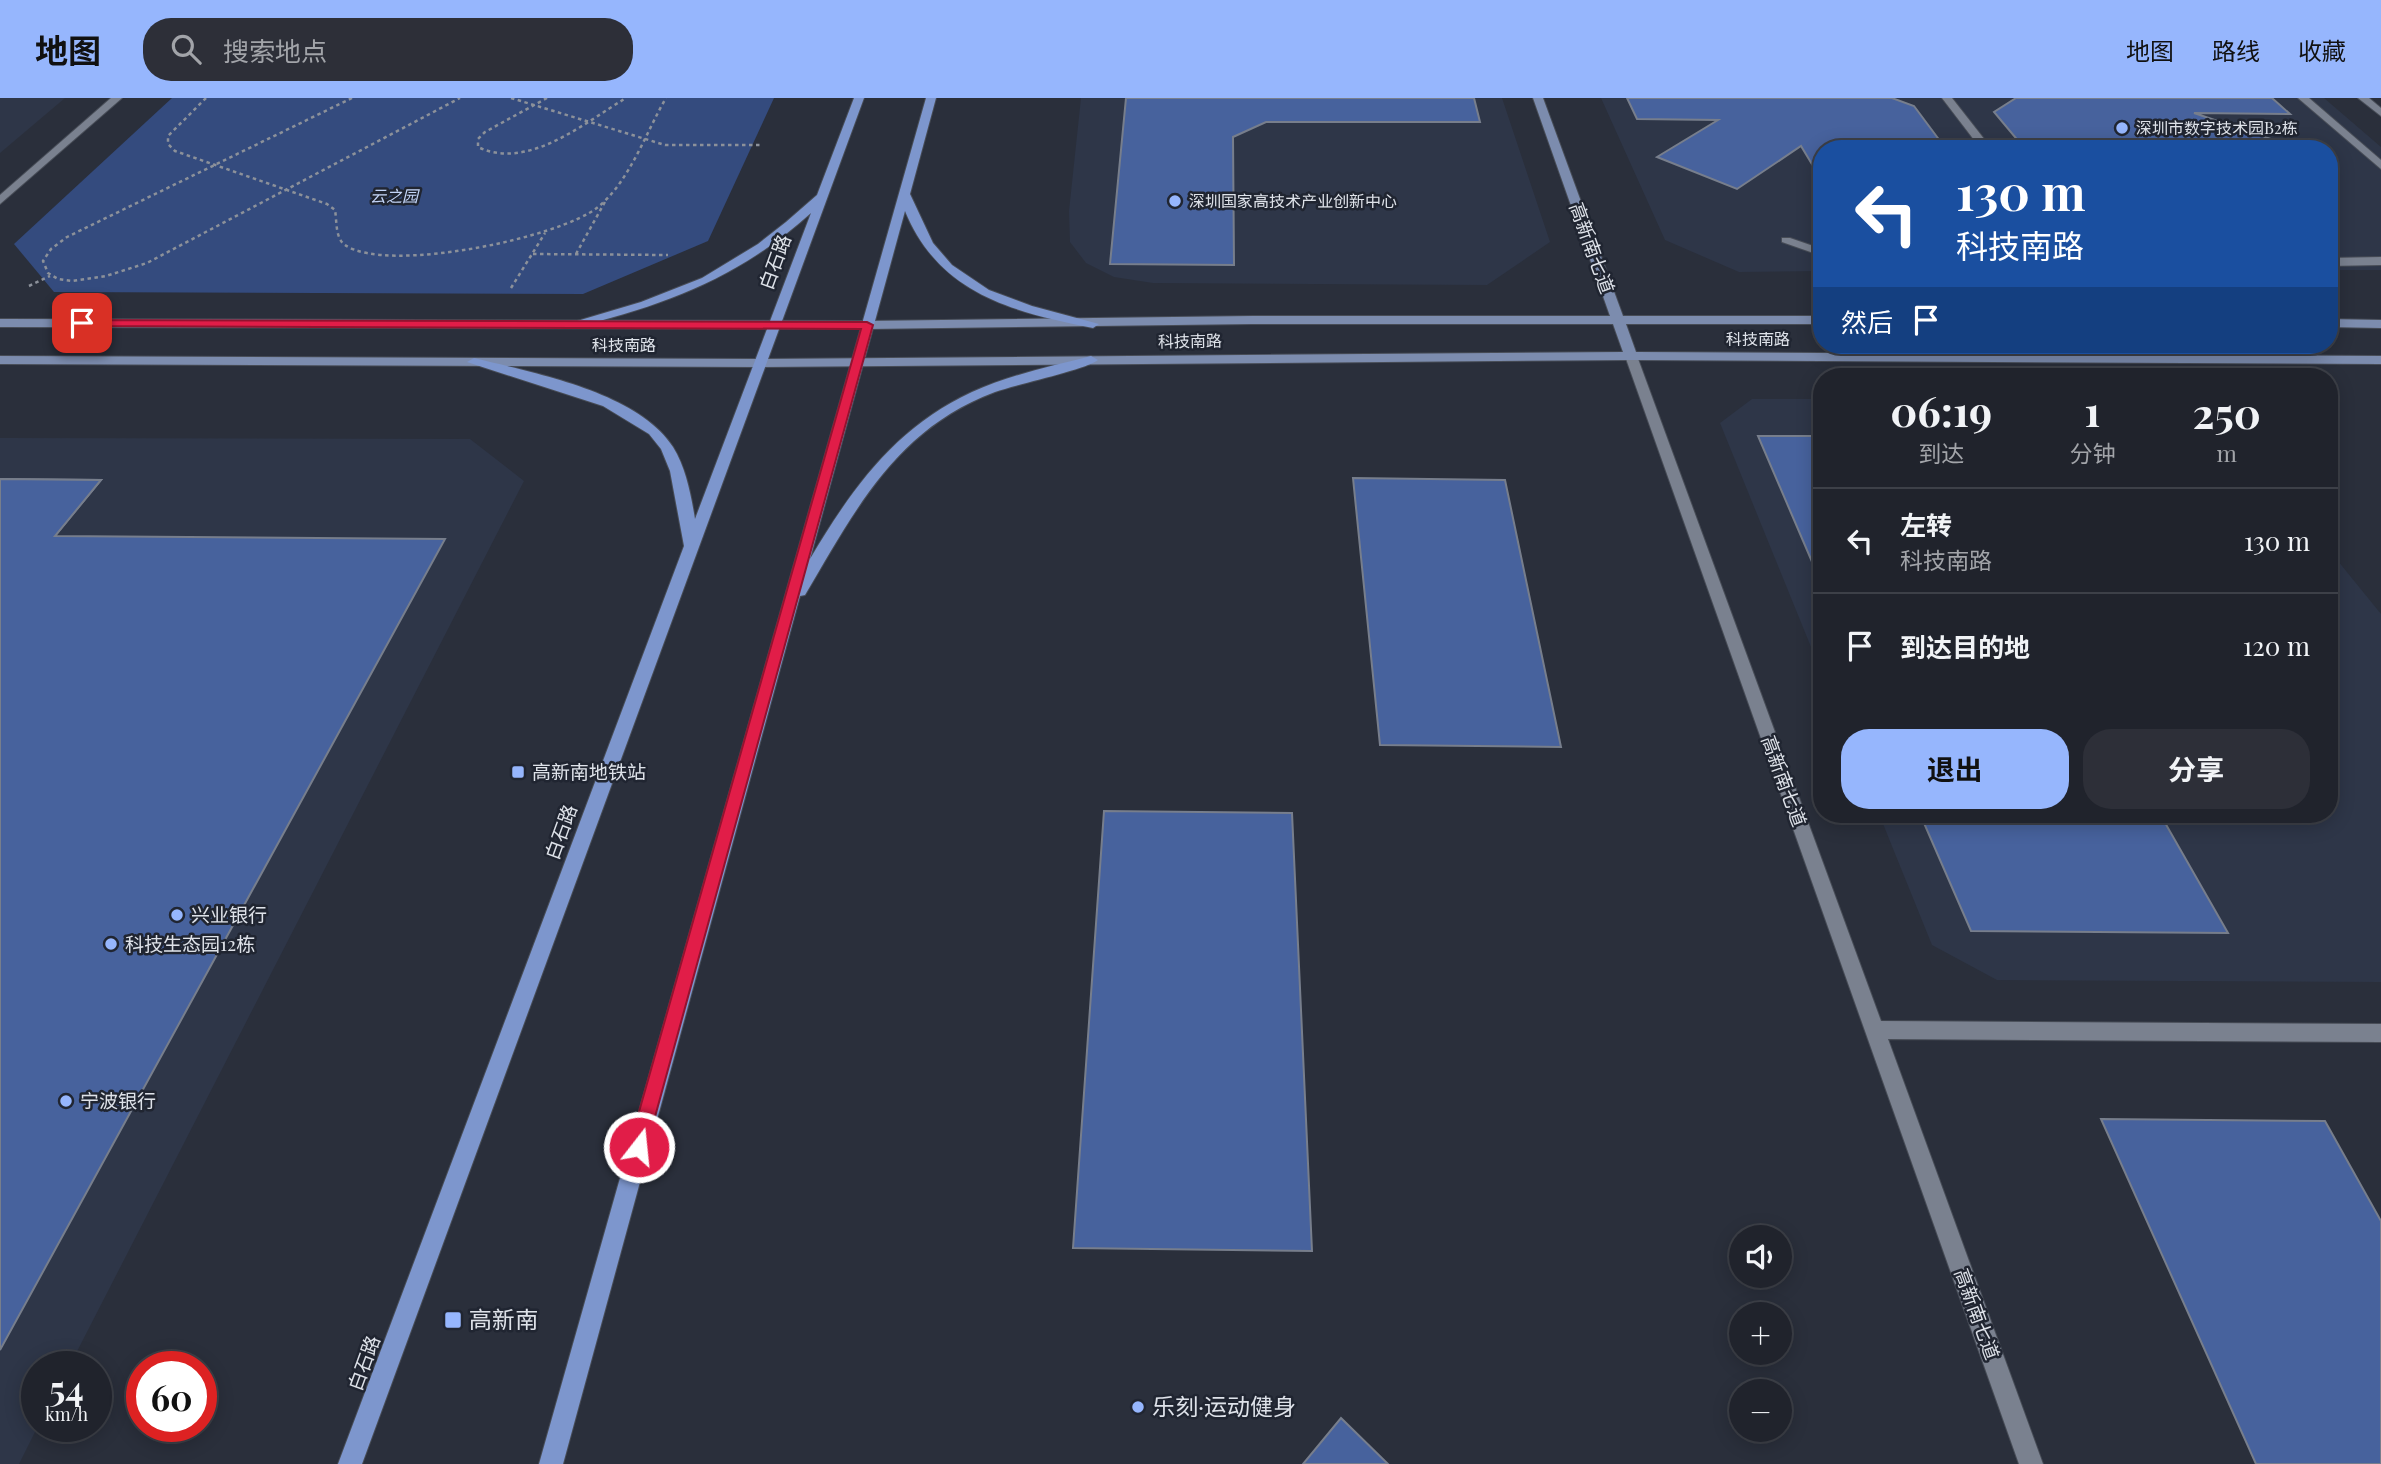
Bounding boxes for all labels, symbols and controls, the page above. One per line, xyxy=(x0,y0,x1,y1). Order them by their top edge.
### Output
search box xyxy=(143,18,633,81)
text: 地图 xyxy=(35,27,101,71)
icon: search xyxy=(167,30,205,68)
text: 搜索地点 xyxy=(223,33,327,68)
text: 地图 xyxy=(2126,34,2174,66)
text: 路线 xyxy=(2212,34,2260,66)
text: 收藏 xyxy=(2298,34,2346,66)
place label: 深圳市数字技术园B2栋 xyxy=(2136,117,2298,138)
marker: 深圳市数字技术园B2栋 xyxy=(2114,120,2130,136)
text: 130 m xyxy=(1956,158,2086,223)
icon: left xyxy=(1841,168,1932,259)
park label: 云之园 xyxy=(370,185,420,206)
place label: 深圳国家高技术产业创新中心 xyxy=(1189,190,1397,211)
marker: 深圳国家高技术产业创新中心 xyxy=(1167,193,1183,209)
street label: 高新南七道 xyxy=(1564,199,1621,297)
text: 科技南路 xyxy=(1956,223,2084,266)
street label: 白石路 xyxy=(752,230,796,293)
pin xyxy=(52,293,112,353)
icon: arrive xyxy=(1907,301,1945,339)
icon: arrive xyxy=(63,304,101,342)
text: 然后 xyxy=(1841,304,1893,339)
street label: 科技南路 xyxy=(1726,328,1790,349)
street label: 科技南路 xyxy=(1158,329,1222,352)
street label: 科技南路 xyxy=(592,334,656,355)
text: 06:19 xyxy=(1890,382,1992,438)
text: 1 xyxy=(2084,382,2100,438)
text: 250 xyxy=(2193,384,2261,440)
text: 到达 xyxy=(1918,437,1964,468)
text: 分钟 xyxy=(2069,437,2115,468)
text: m xyxy=(2216,437,2237,468)
text: 左转 xyxy=(1900,507,1952,542)
icon: left xyxy=(1841,522,1879,560)
text: 130 m xyxy=(2244,523,2310,558)
text: 科技南路 xyxy=(1900,544,1992,575)
icon: arrive xyxy=(1841,627,1879,665)
text: 120 m xyxy=(2243,628,2310,663)
text: 到达目的地 xyxy=(1900,629,2030,664)
button: 退出 xyxy=(1841,729,2069,809)
button: 分享 xyxy=(2083,729,2310,809)
street label: 高新南七道 xyxy=(1756,732,1813,830)
place label: 高新南地铁站 xyxy=(532,758,646,784)
marker: 高新南地铁站 xyxy=(510,764,526,780)
street label: 白石路 xyxy=(538,800,582,863)
place label: 兴业银行 xyxy=(191,901,267,927)
marker: 兴业银行 xyxy=(169,907,185,923)
place label: 科技生态园12栋 xyxy=(125,930,255,956)
marker: 科技生态园12栋 xyxy=(103,936,119,952)
place label: 宁波银行 xyxy=(80,1087,156,1113)
marker: 宁波银行 xyxy=(58,1093,74,1109)
position arrow xyxy=(602,1110,676,1184)
map controls xyxy=(1729,1225,1792,1442)
button: sound xyxy=(1729,1225,1792,1288)
street label: 高新南七道 xyxy=(1949,1265,2006,1363)
button: + xyxy=(1729,1302,1792,1365)
place label: 高新南 xyxy=(469,1303,538,1334)
marker: 高新南 xyxy=(443,1310,463,1330)
street label: 白石路 xyxy=(341,1331,385,1394)
speed limit sign: 60 xyxy=(126,1351,217,1442)
text: 54 xyxy=(49,1364,84,1411)
button: − xyxy=(1729,1379,1792,1442)
place label: 乐刻·运动健身 xyxy=(1152,1390,1296,1421)
marker: 乐刻·运动健身 xyxy=(1130,1399,1146,1415)
text: km/h xyxy=(45,1402,88,1426)

